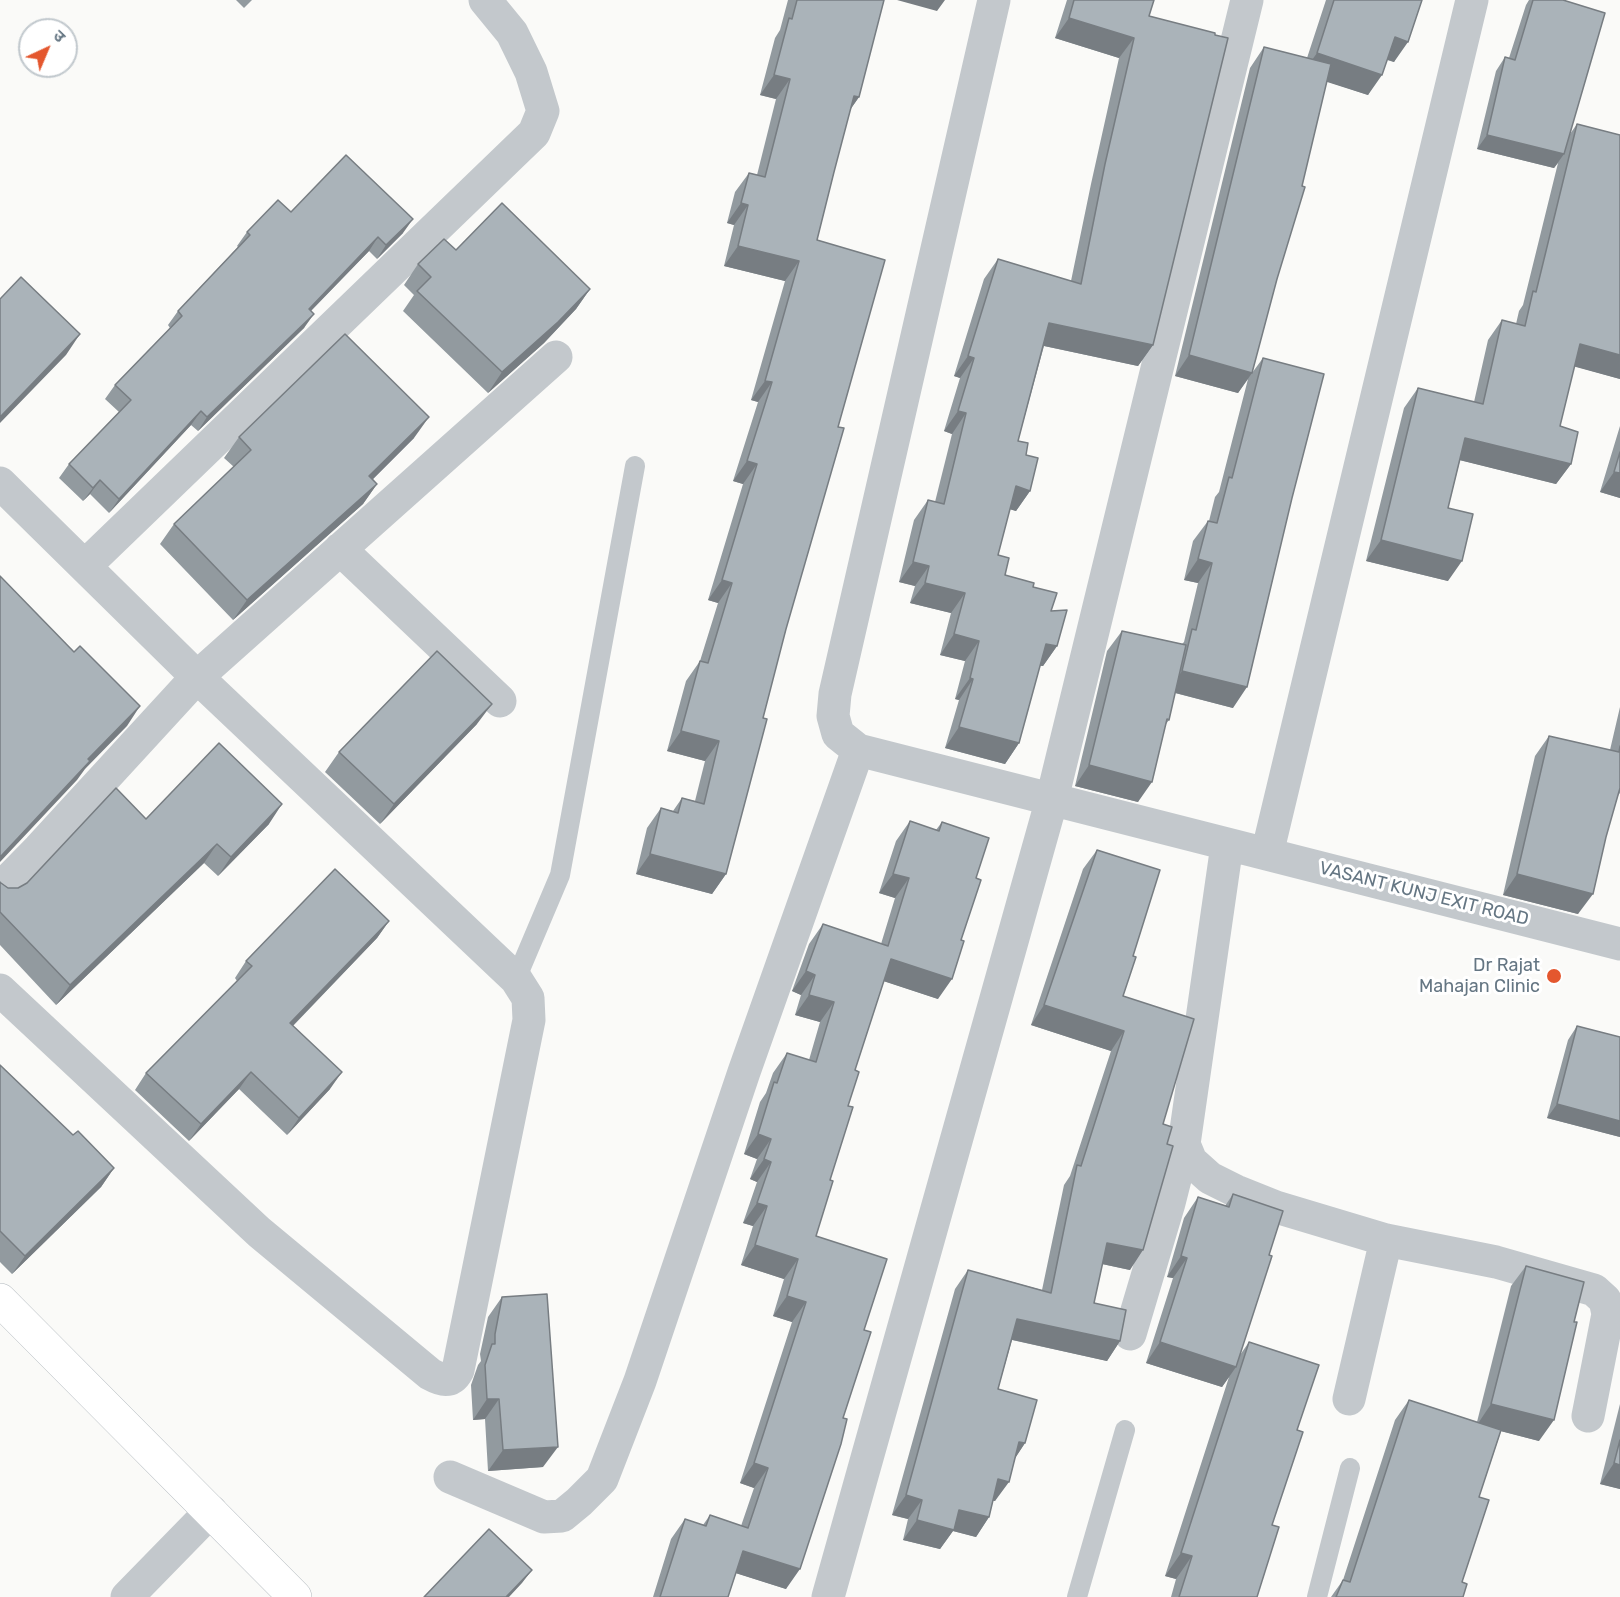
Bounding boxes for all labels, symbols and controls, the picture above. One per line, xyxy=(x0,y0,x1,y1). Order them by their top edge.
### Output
north arrow xyxy=(18,18,78,78)
text: उ xyxy=(49,26,69,46)
street label: VASANT KUNJ EXIT ROAD xyxy=(1317,857,1531,931)
place label: Dr Rajat Mahajan Clinic xyxy=(1419,955,1540,998)
marker: Dr Rajat Mahajan Clinic xyxy=(1545,967,1563,985)

